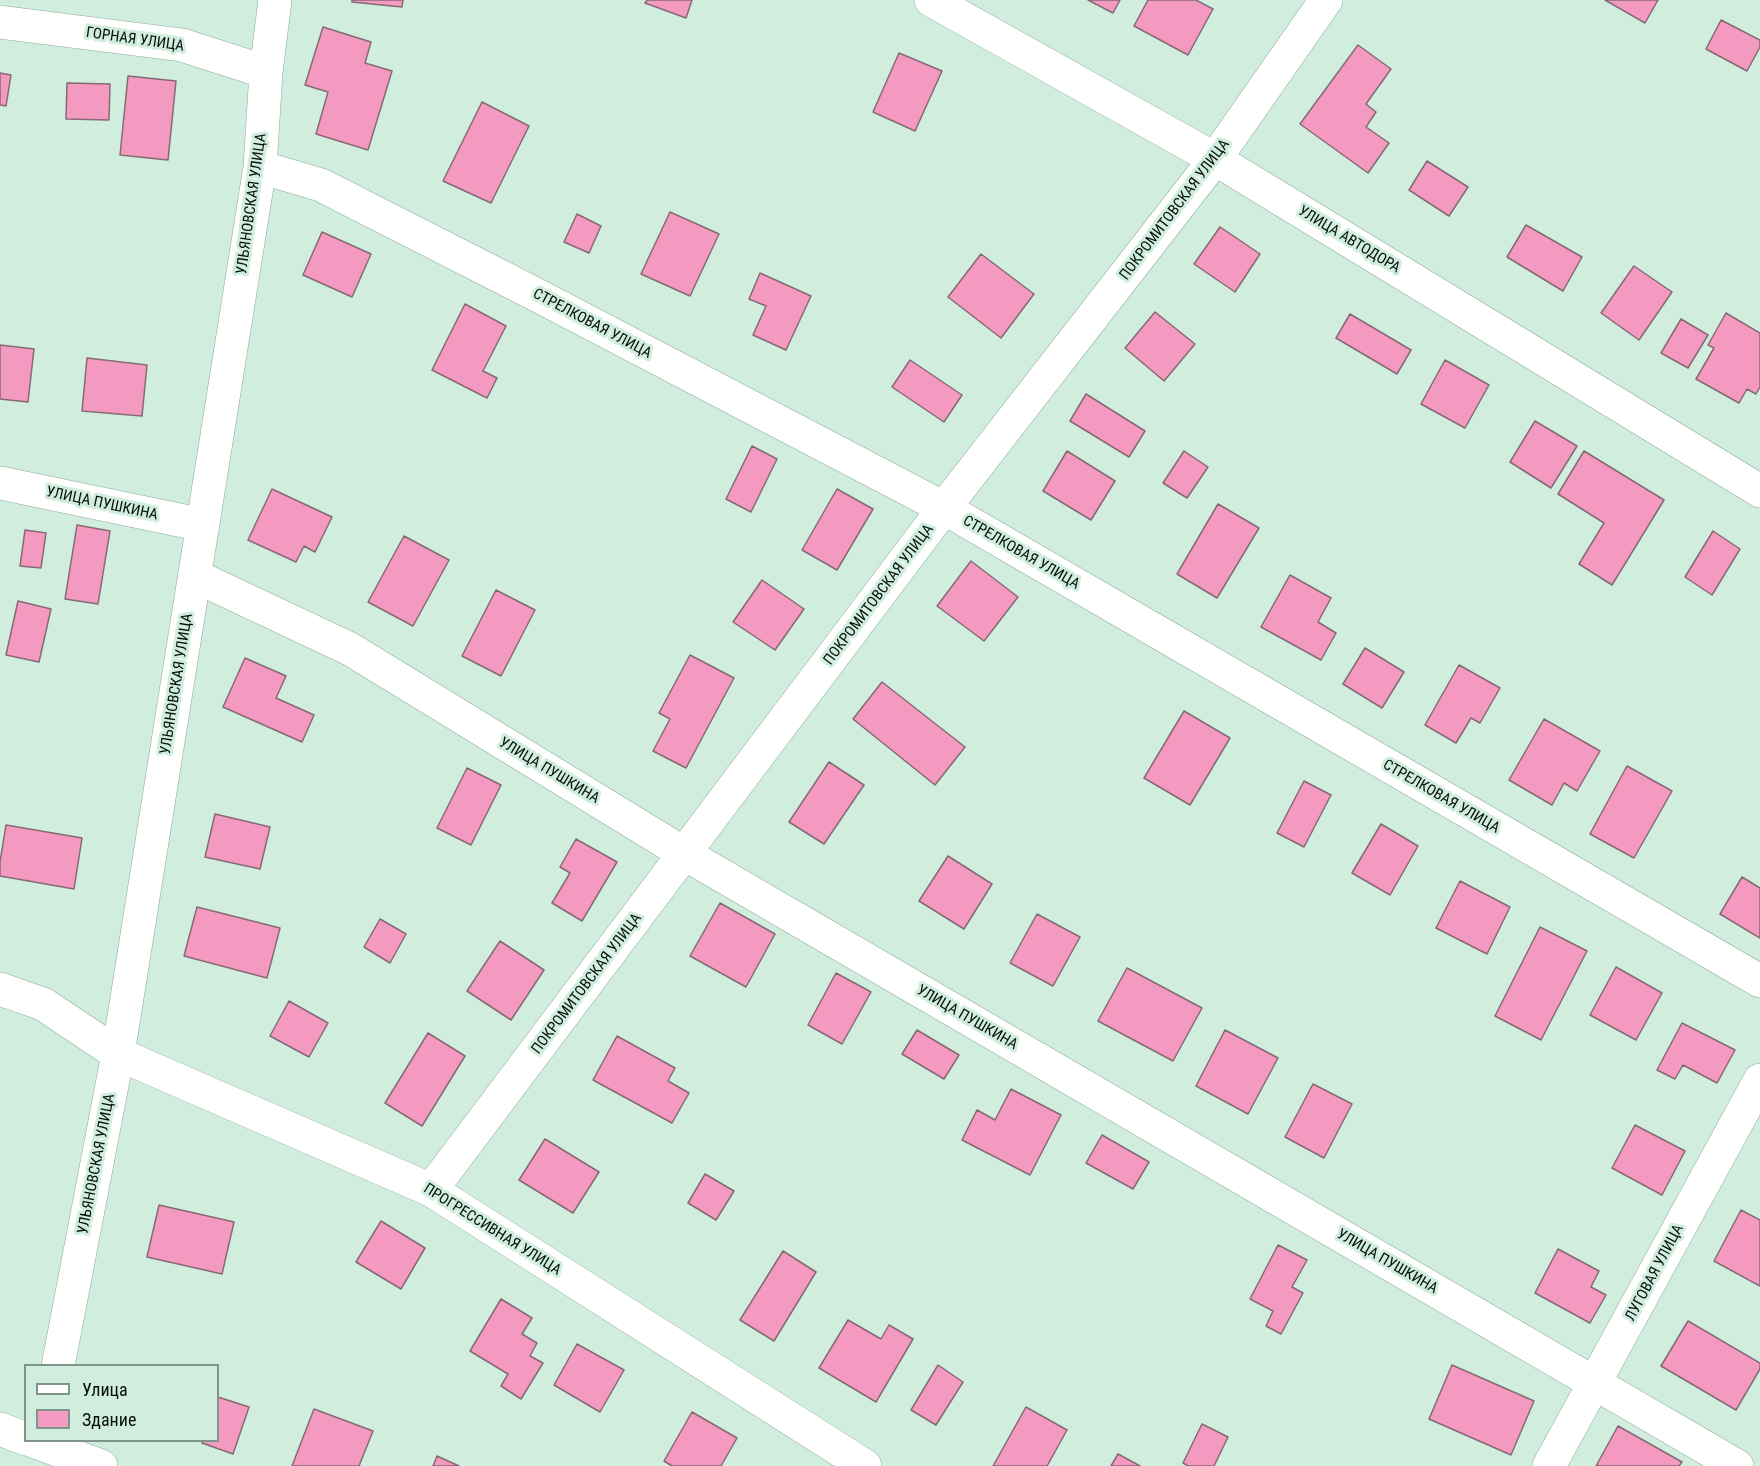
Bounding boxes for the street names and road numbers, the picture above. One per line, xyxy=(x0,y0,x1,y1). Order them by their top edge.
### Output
street label: ГОРНАЯ УЛИЦА xyxy=(85,24,185,56)
street label: УЛЬЯНОВСКАЯ УЛИЦА xyxy=(233,132,271,276)
street label: ПОКРОМИТОВСКАЯ УЛИЦА xyxy=(1116,136,1234,284)
street label: УЛИЦА АВТОДОРА xyxy=(1295,202,1403,278)
street label: СТРЕЛКОВАЯ УЛИЦА xyxy=(530,285,654,363)
street label: УЛИЦА ПУШКИНА xyxy=(45,483,159,525)
street label: СТРЕЛКОВАЯ УЛИЦА xyxy=(959,512,1083,594)
street label: ПОКРОМИТОВСКАЯ УЛИЦА xyxy=(820,521,938,669)
street label: УЛЬЯНОВСКАЯ УЛИЦА xyxy=(157,612,197,756)
street label: УЛИЦА ПУШКИНА xyxy=(496,734,602,808)
street label: СТРЕЛКОВАЯ УЛИЦА xyxy=(1379,756,1503,838)
street label: ПОКРОМИТОВСКАЯ УЛИЦА xyxy=(528,910,646,1058)
street label: УЛИЦА ПУШКИНА xyxy=(913,982,1021,1054)
street label: УЛЬЯНОВСКАЯ УЛИЦА xyxy=(75,1092,119,1236)
street label: ПРОГРЕССИВНАЯ УЛИЦА xyxy=(420,1180,564,1280)
street label: ЛУГОВАЯ УЛИЦА xyxy=(1622,1222,1688,1324)
street label: УЛИЦА ПУШКИНА xyxy=(1333,1226,1441,1298)

